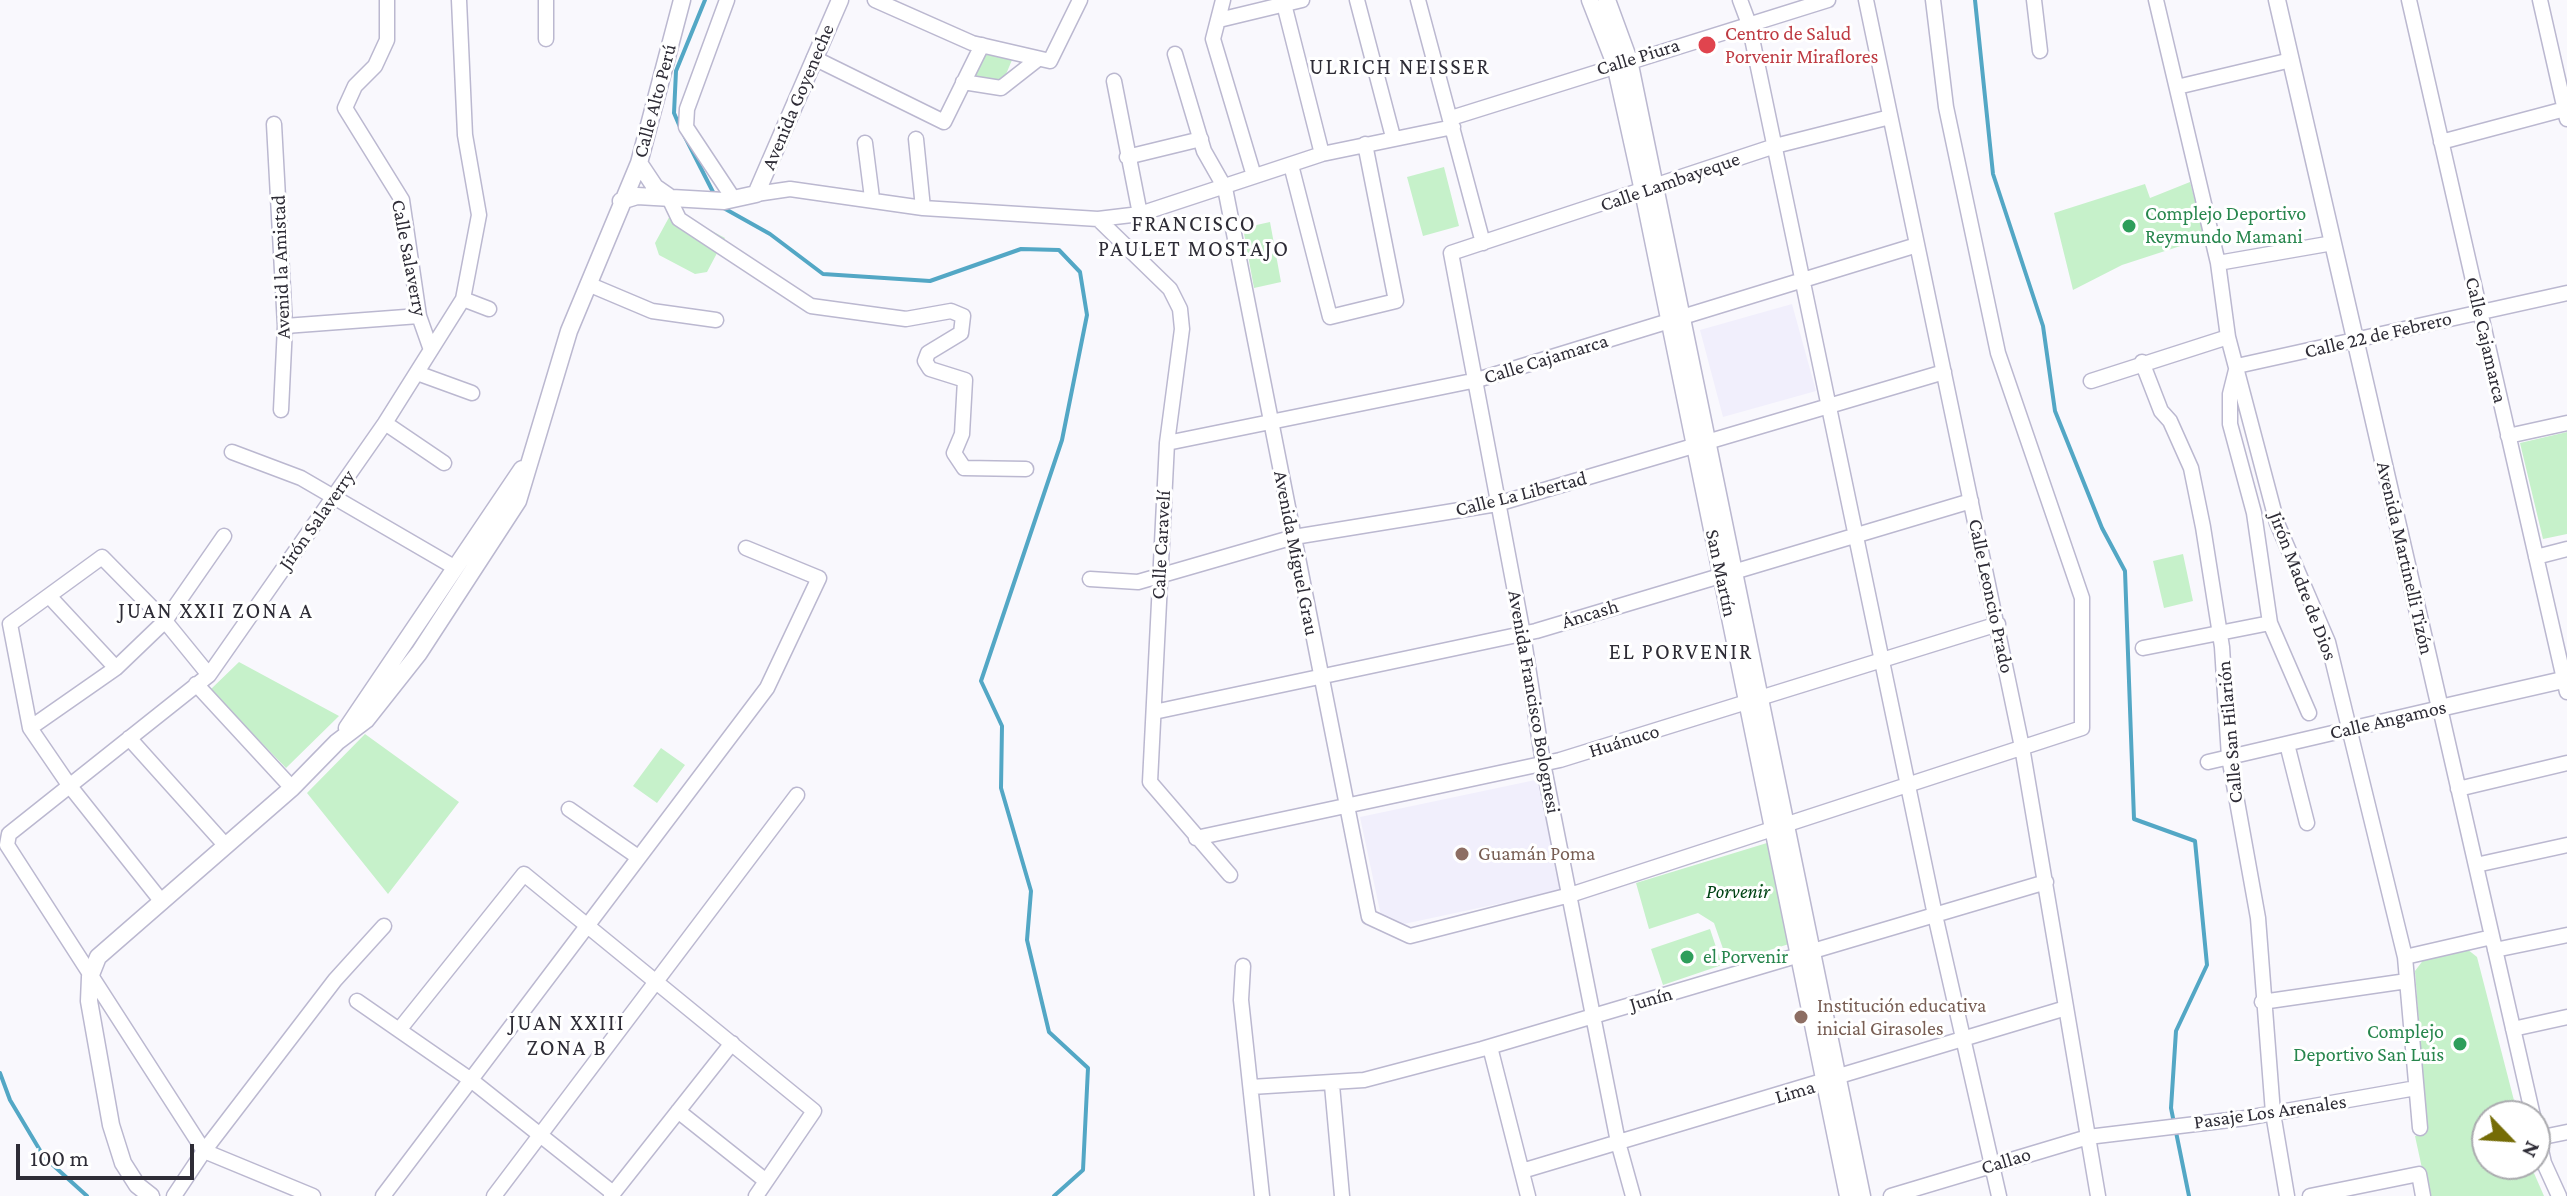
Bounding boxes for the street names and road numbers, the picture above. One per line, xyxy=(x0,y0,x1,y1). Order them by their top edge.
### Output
street label: Avenida Goyeneche xyxy=(756,21,840,173)
street label: Calle Piura xyxy=(1593,33,1683,81)
street label: Calle Alto Perú xyxy=(628,41,682,161)
street label: Calle Lambayeque xyxy=(1597,147,1743,217)
street label: Avenid la Amistad xyxy=(266,195,296,339)
street label: Calle Salaverry xyxy=(386,198,432,318)
street label: Calle Cajamarca xyxy=(2460,275,2512,405)
street label: Calle 22 de Febrero xyxy=(2302,306,2454,364)
street label: Calle Cajamarca xyxy=(1481,329,1611,389)
street label: Avenida Martinelli Tizón xyxy=(2371,459,2439,657)
street label: Jirón Salaverry xyxy=(274,465,360,575)
street label: Calle La Libertad xyxy=(1453,466,1589,522)
street label: Avenida Miguel Grau xyxy=(1268,469,1324,637)
street label: Calle Caravelí xyxy=(1146,490,1176,600)
street label: Jirón Madre de Dios xyxy=(2264,508,2342,664)
street label: Calle Leoncio Prado xyxy=(1963,517,2019,675)
street label: San Martín xyxy=(1700,527,1742,619)
street label: Avenida Francisco Bolognesi xyxy=(1503,588,1565,816)
street label: Áncash xyxy=(1559,594,1621,634)
street label: Calle San Hilarión xyxy=(2212,660,2248,804)
street label: Calle Angamos xyxy=(2327,695,2449,745)
street label: Huánuco xyxy=(1586,719,1662,763)
street label: Junín xyxy=(1627,981,1675,1017)
street label: Lima xyxy=(1772,1075,1818,1109)
street label: Pasaje Los Arenales xyxy=(2192,1089,2348,1135)
street label: Callao xyxy=(1978,1142,2034,1180)

